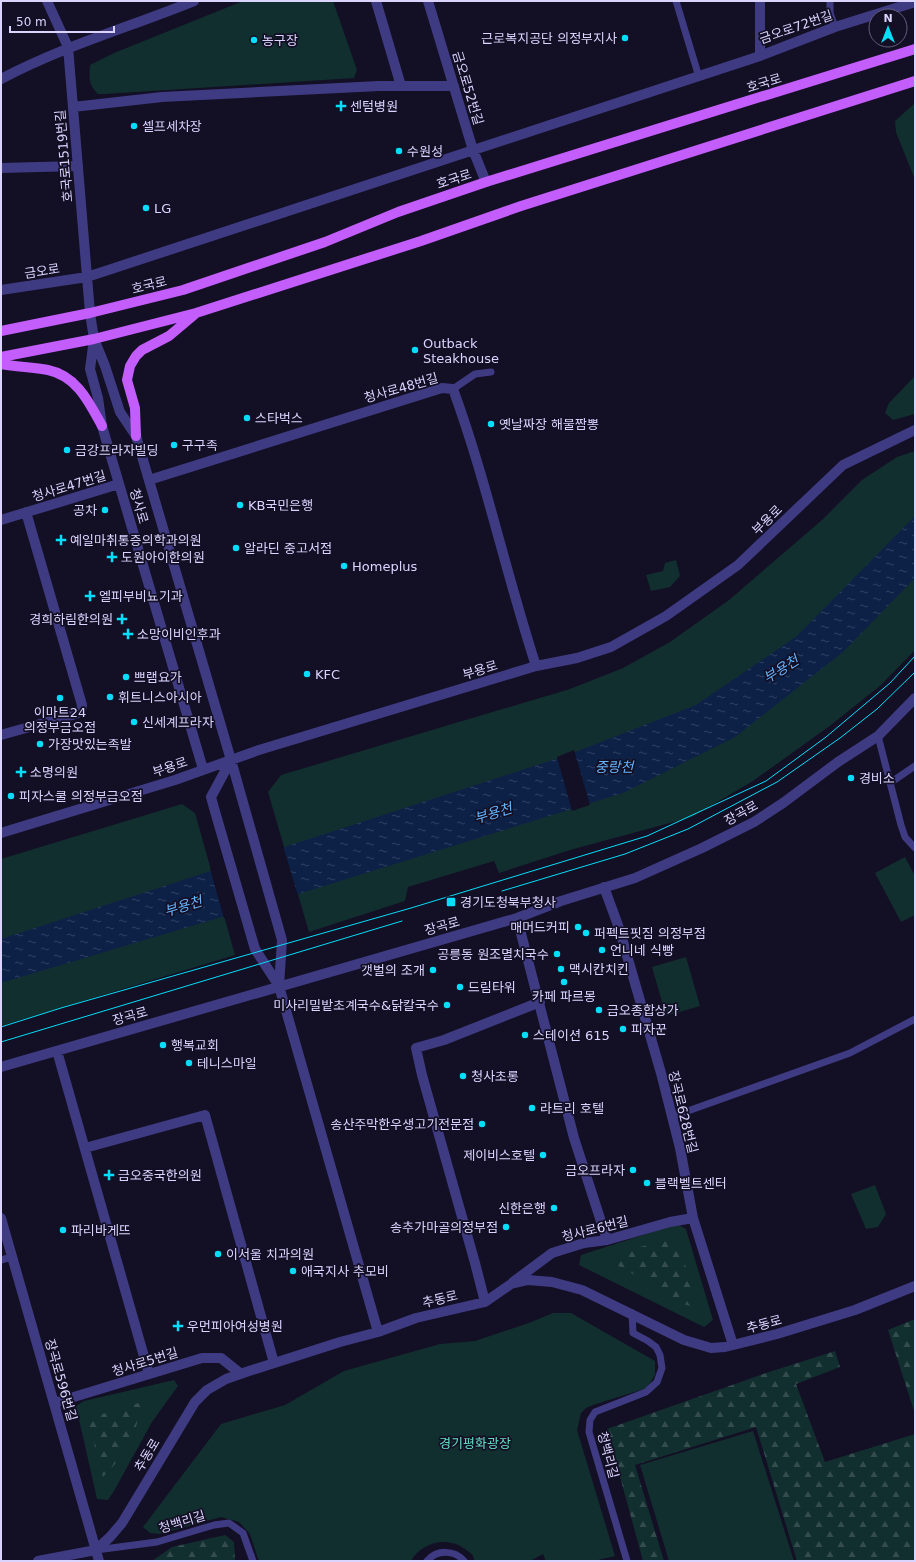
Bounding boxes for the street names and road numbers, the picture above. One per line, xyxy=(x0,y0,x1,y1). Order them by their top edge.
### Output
street label: 금오로72번길 xyxy=(757,7,835,47)
street label: 금오로52번길 xyxy=(450,49,486,127)
street label: 호국로 xyxy=(745,71,783,95)
street label: 호국로1519번길 xyxy=(52,109,76,203)
street label: 호국로 xyxy=(435,166,473,192)
street label: 금오로 xyxy=(23,261,61,281)
street label: 호국로 xyxy=(130,273,168,297)
street label: 청사로48번길 xyxy=(362,370,440,406)
street label: 청사로47번길 xyxy=(30,468,108,504)
street label: 청사로 xyxy=(127,487,151,525)
street label: 부용로 xyxy=(749,502,785,538)
street label: 부용로 xyxy=(461,658,499,682)
street label: 부용로 xyxy=(151,754,189,780)
street label: 장곡로 xyxy=(722,798,760,828)
street label: 장곡로 xyxy=(423,914,461,938)
street label: 장곡로 xyxy=(111,1004,149,1028)
street label: 장곡로628번길 xyxy=(665,1069,701,1155)
street label: 청사로6번길 xyxy=(560,1213,630,1245)
street label: 추동로 xyxy=(421,1288,459,1310)
street label: 추동로 xyxy=(745,1312,783,1336)
street label: 장곡로596번길 xyxy=(42,1337,80,1423)
street label: 청사로5번길 xyxy=(110,1345,180,1379)
street label: 청백리길 xyxy=(595,1430,621,1480)
street label: 추동로 xyxy=(131,1436,163,1474)
street label: 청백리길 xyxy=(157,1508,207,1536)

